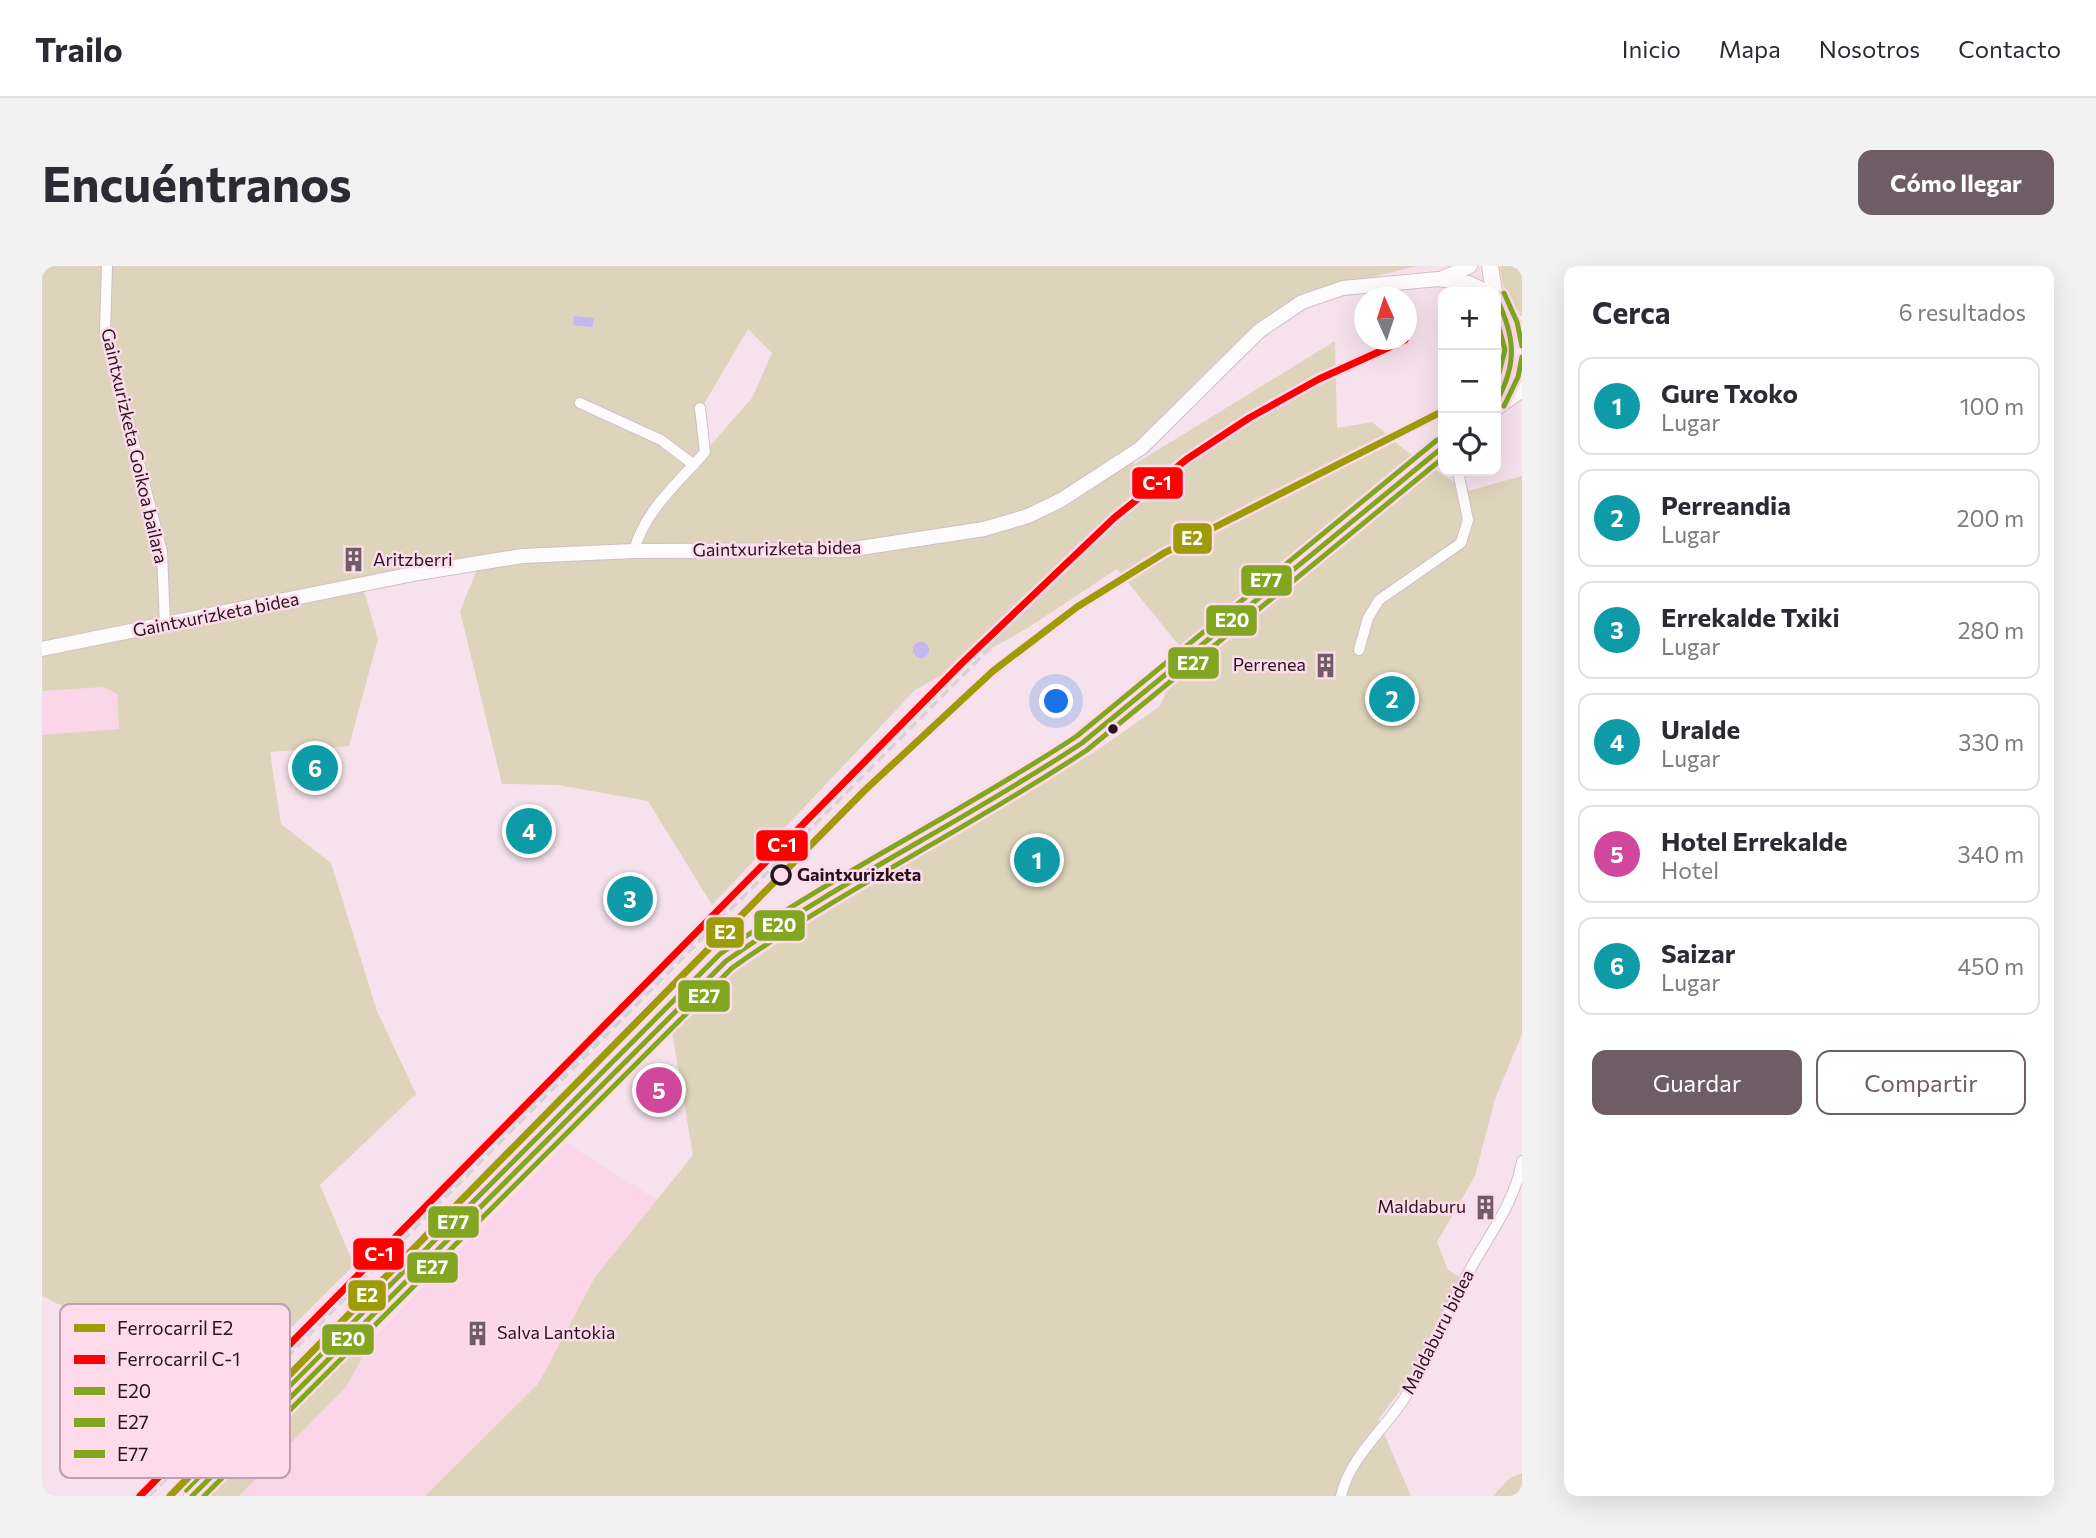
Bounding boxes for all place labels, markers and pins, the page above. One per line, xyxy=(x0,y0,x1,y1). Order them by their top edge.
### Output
building icon: Aritzberri xyxy=(339,546,367,574)
place label: Aritzberri xyxy=(373,548,453,570)
building icon: Perrenea xyxy=(1312,651,1340,679)
place label: Perrenea xyxy=(1233,653,1306,675)
pin: 2 xyxy=(1369,673,1415,725)
unlabelled marker xyxy=(1106,722,1120,736)
pin: 6 xyxy=(292,742,338,794)
pin: 4 xyxy=(506,805,552,857)
pin: 1 xyxy=(1014,834,1060,886)
place label: Gaintxurizketa xyxy=(797,863,921,885)
marker: Gaintxurizketa xyxy=(771,865,791,885)
pin: 3 xyxy=(607,873,653,925)
pin: 5 xyxy=(636,1064,682,1116)
building icon: Maldaburu xyxy=(1472,1193,1500,1221)
place label: Maldaburu xyxy=(1377,1195,1466,1217)
building icon: Salva Lantokia xyxy=(463,1319,491,1347)
place label: Salva Lantokia xyxy=(497,1321,615,1343)

